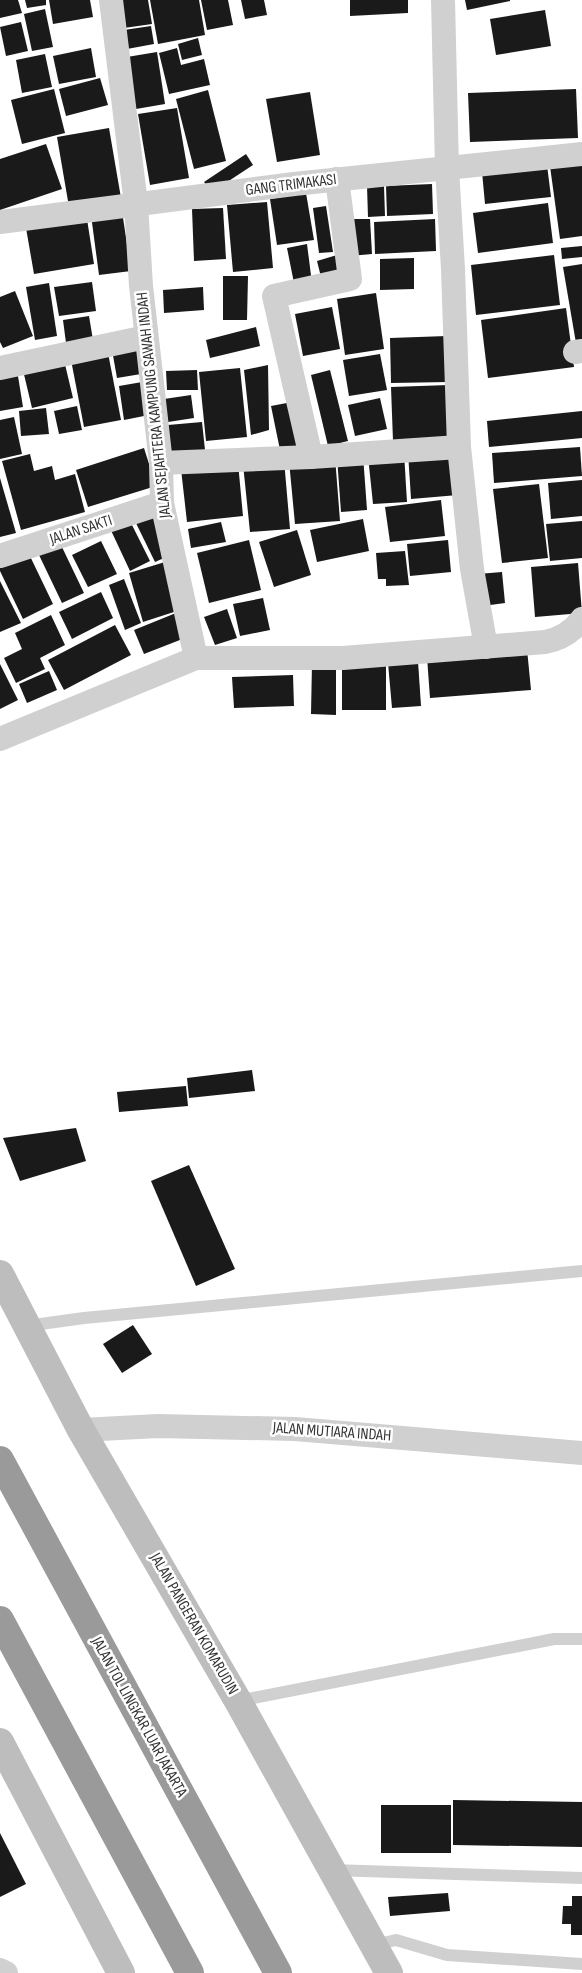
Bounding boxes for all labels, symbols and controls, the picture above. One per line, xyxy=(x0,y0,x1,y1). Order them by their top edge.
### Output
street label: GANG TRIMAKASI xyxy=(245,170,337,200)
street label: JALAN SEJAHTERA KAMPUNG SAWAH INDAH xyxy=(133,291,175,520)
street label: JALAN SAKTI xyxy=(46,511,115,549)
street label: JALAN MUTIARA INDAH xyxy=(271,1418,392,1446)
street label: JALAN PANGERAN KOMARUDIN xyxy=(145,1549,242,1698)
street label: JALAN TOL LINGKAR LUAR JAKARTA xyxy=(87,1633,191,1800)

